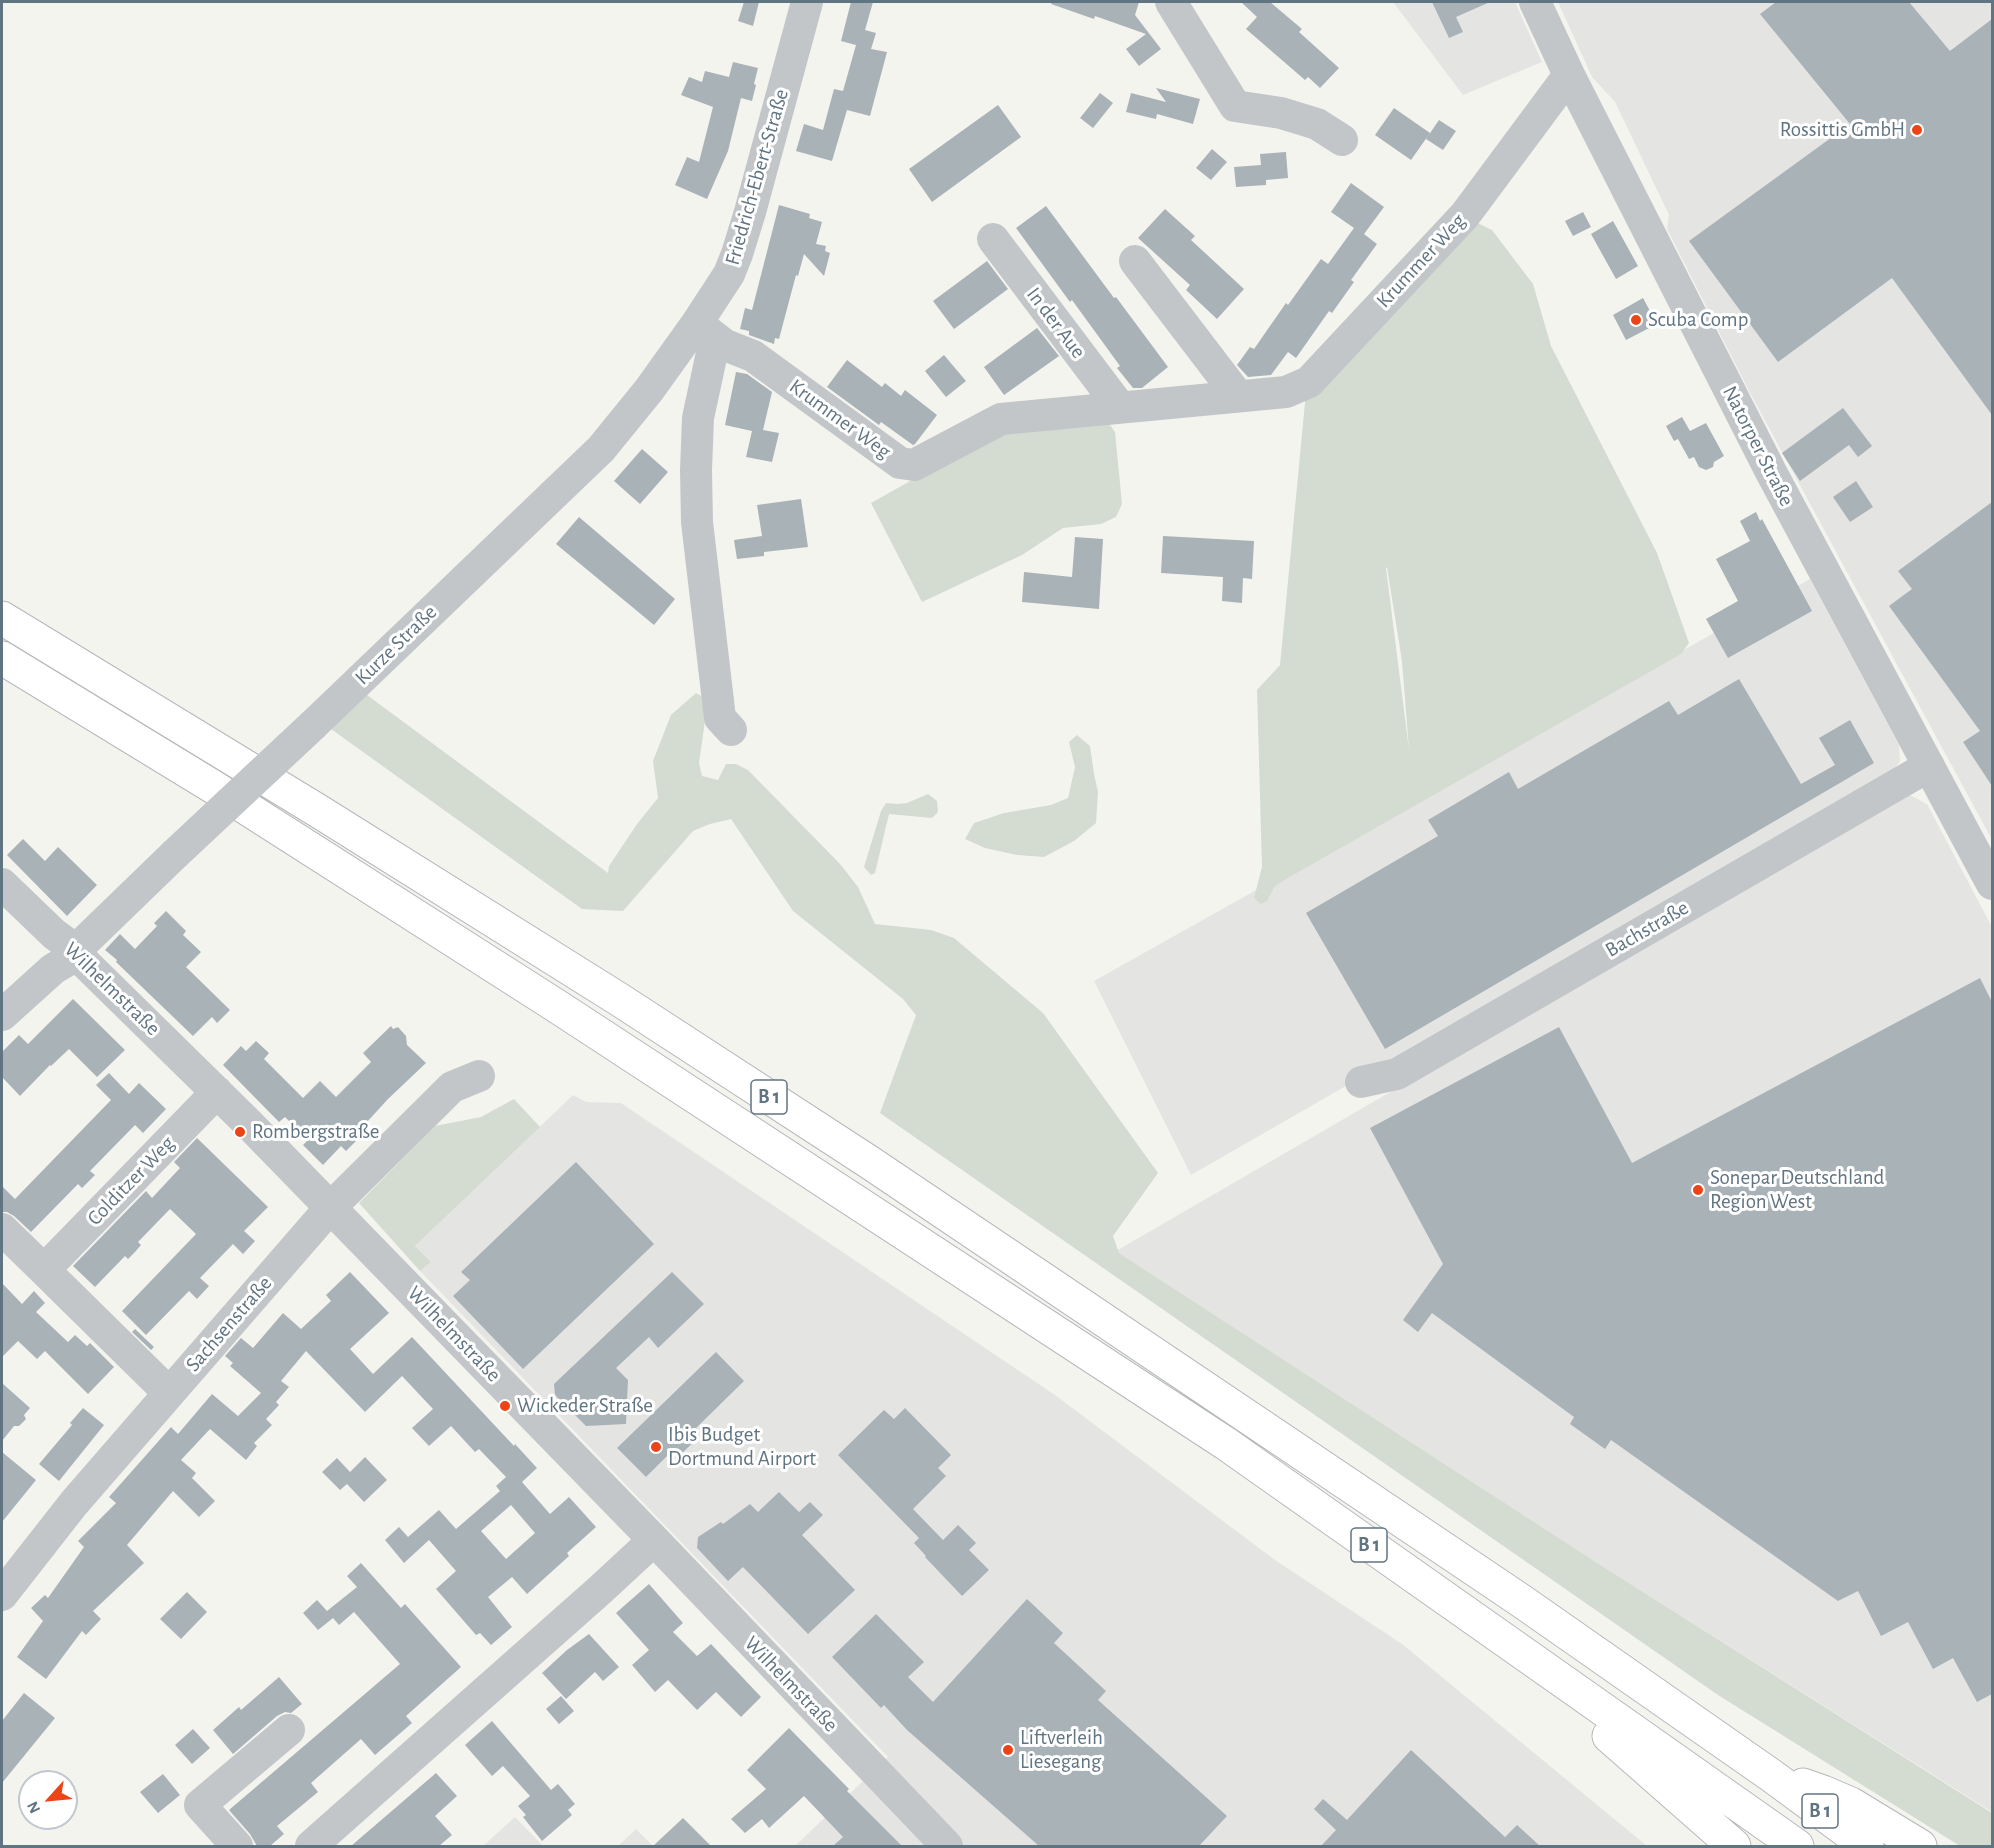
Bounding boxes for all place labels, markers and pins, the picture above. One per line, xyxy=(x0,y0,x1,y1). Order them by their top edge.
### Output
place label: Rossittis GmbH xyxy=(1780,117,1905,143)
marker: Rossittis GmbH xyxy=(1910,123,1924,137)
place label: Scuba Comp xyxy=(1648,307,1748,333)
marker: Scuba Comp xyxy=(1629,313,1643,327)
place label: Rombergstraße xyxy=(252,1119,379,1145)
marker: Rombergstraße xyxy=(233,1125,247,1139)
place label: Sonepar Deutschland Region West xyxy=(1710,1165,1884,1215)
marker: Sonepar Deutschland Region West xyxy=(1691,1183,1705,1197)
place label: Wickeder Straße xyxy=(517,1393,653,1419)
marker: Wickeder Straße xyxy=(498,1399,512,1413)
place label: Ibis Budget Dortmund Airport xyxy=(668,1422,816,1472)
marker: Ibis Budget Dortmund Airport xyxy=(649,1440,663,1454)
place label: Liftverleih Liesegang xyxy=(1020,1725,1103,1775)
marker: Liftverleih Liesegang xyxy=(1001,1743,1015,1757)

